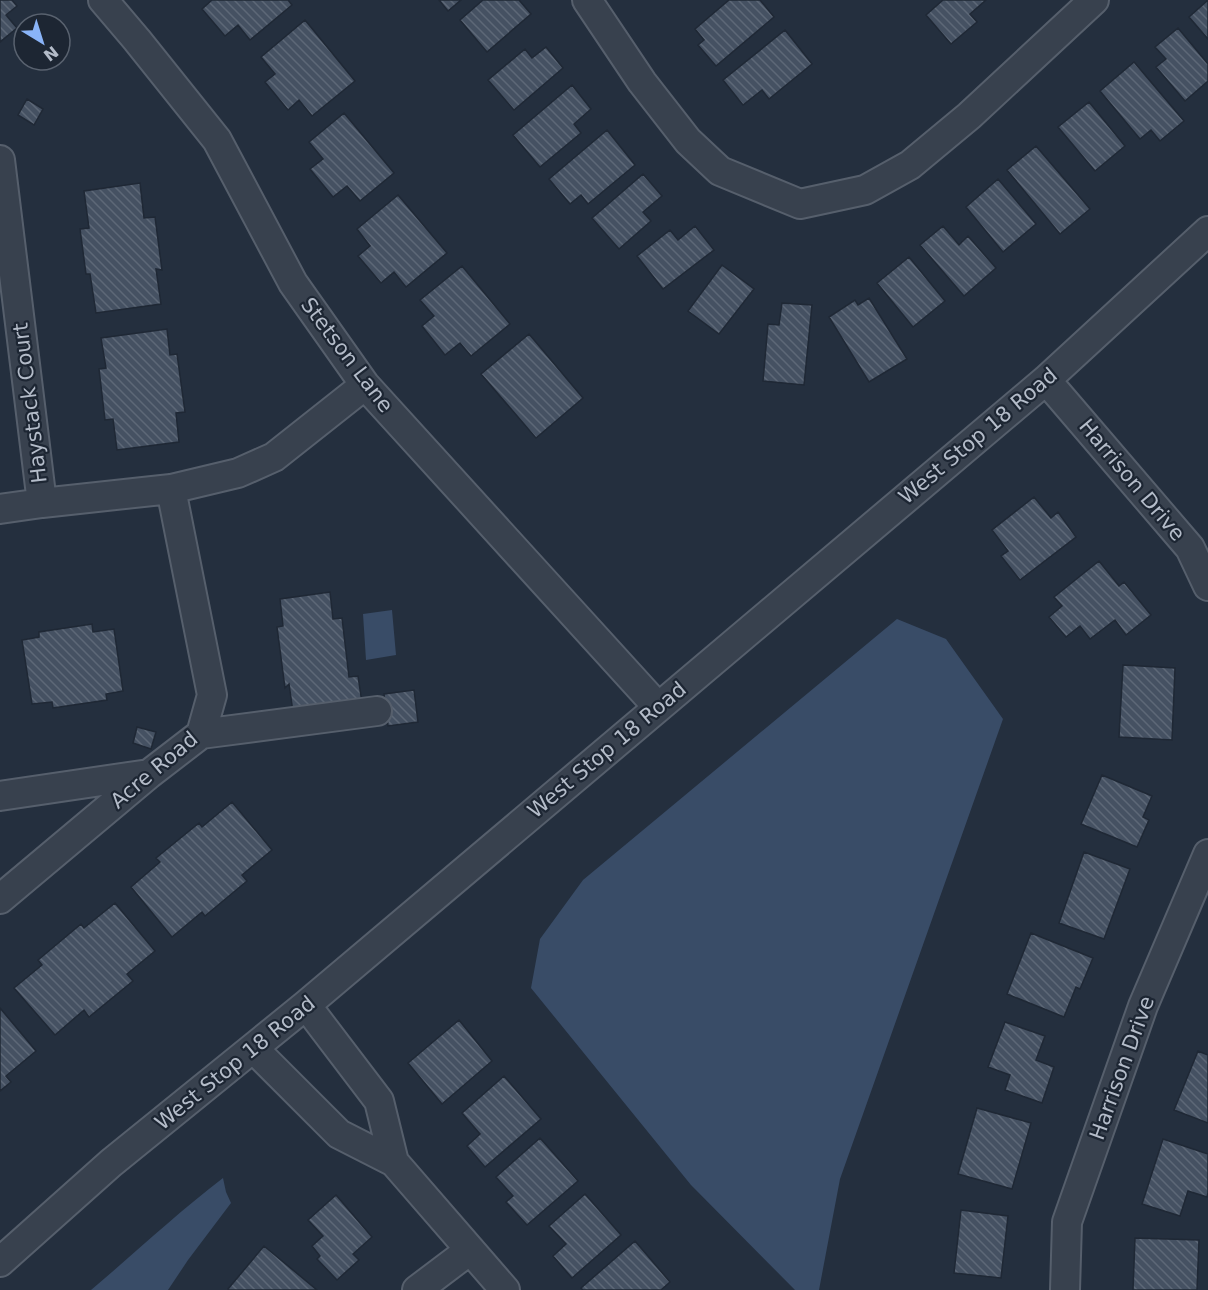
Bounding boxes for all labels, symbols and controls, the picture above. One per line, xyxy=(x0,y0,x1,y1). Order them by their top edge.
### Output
north arrow xyxy=(12,12,72,72)
text: N xyxy=(40,42,62,65)
street label: Stetson Lane xyxy=(296,293,398,417)
street label: Haystack Court xyxy=(8,322,52,484)
street label: West Stop 18 Road xyxy=(894,363,1062,509)
street label: Harrison Drive xyxy=(1074,414,1190,546)
street label: West Stop 18 Road xyxy=(523,677,691,823)
street label: Acre Road xyxy=(106,727,202,813)
street label: West Stop 18 Road xyxy=(150,991,320,1135)
street label: Harrison Drive xyxy=(1085,993,1159,1143)

